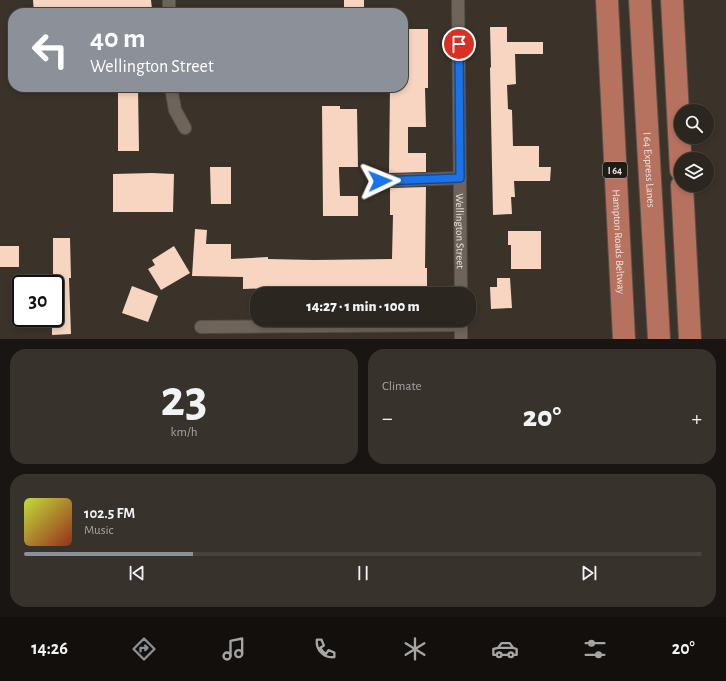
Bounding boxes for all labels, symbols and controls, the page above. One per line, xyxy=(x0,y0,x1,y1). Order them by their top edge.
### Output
icon: left xyxy=(24,24,76,76)
text: 40 m xyxy=(90,25,146,53)
pin xyxy=(442,27,476,61)
icon: arrive xyxy=(448,33,470,55)
text: Wellington Street xyxy=(90,58,214,76)
map controls xyxy=(674,104,714,192)
button: search xyxy=(674,104,714,144)
street label: I 64 Express Lanes xyxy=(641,132,657,208)
button: layers xyxy=(674,152,714,192)
position arrow xyxy=(359,160,401,202)
road number: I 64 xyxy=(603,162,627,178)
street label: Hampton Roads Beltway xyxy=(611,189,627,295)
street label: Wellington Street xyxy=(454,193,466,269)
speed limit sign: 30 xyxy=(12,275,64,327)
text: 14:27 · 1 min · 100 m xyxy=(306,299,420,314)
text: 23 xyxy=(161,373,207,425)
text: Climate xyxy=(382,380,421,393)
text: 20° xyxy=(523,402,561,432)
text: − xyxy=(382,407,393,429)
text: + xyxy=(691,407,702,429)
text: km/h xyxy=(171,426,197,439)
text: 102.5 FM xyxy=(84,506,135,521)
text: Music xyxy=(84,524,114,537)
icon: previous xyxy=(126,562,148,584)
icon: pause xyxy=(352,562,374,584)
icon: next xyxy=(578,562,600,584)
icon: directions xyxy=(130,635,158,663)
icon: music xyxy=(220,635,248,663)
icon: phone xyxy=(311,635,339,663)
icon: climate xyxy=(401,635,429,663)
icon: car xyxy=(491,635,519,663)
icon: filters xyxy=(581,635,609,663)
text: 14:26 xyxy=(31,640,68,658)
text: 20° xyxy=(672,640,695,658)

